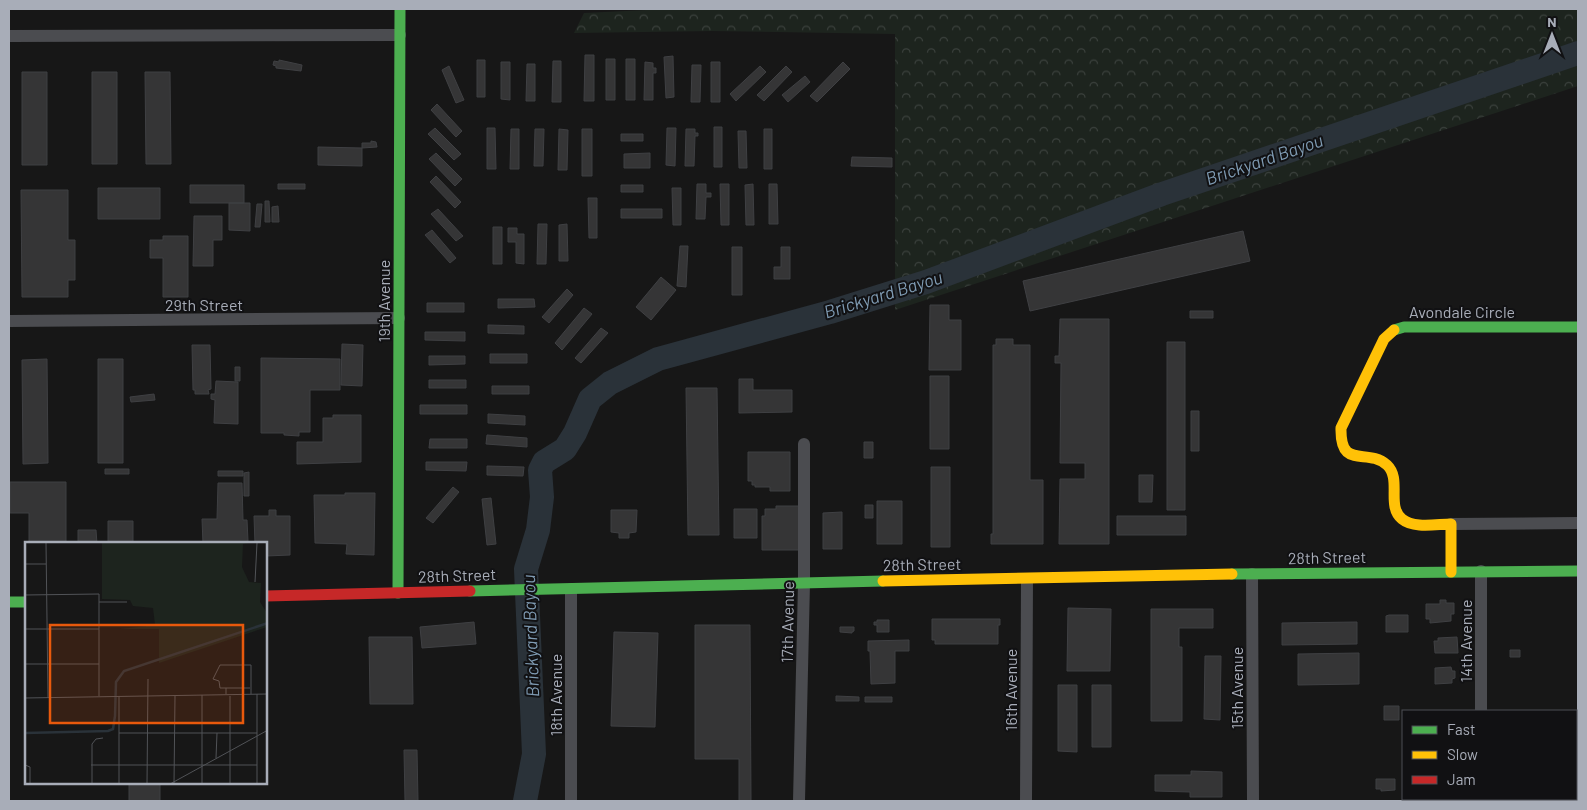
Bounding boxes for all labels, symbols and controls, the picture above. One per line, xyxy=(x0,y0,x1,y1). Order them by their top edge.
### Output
north arrow xyxy=(1527,10,1577,60)
text: N xyxy=(1547,13,1557,30)
water label: Brickyard Bayou xyxy=(1202,129,1326,189)
street label: 19th Avenue xyxy=(374,260,393,342)
water label: Brickyard Bayou xyxy=(821,266,945,322)
street label: 29th Street xyxy=(165,295,243,314)
street label: Avondale Circle xyxy=(1409,302,1515,321)
inset map xyxy=(25,542,268,785)
street label: 28th Street xyxy=(1288,547,1366,567)
street label: 28th Street xyxy=(883,554,961,574)
street label: 28th Street xyxy=(418,564,496,586)
water label: Brickyard Bayou xyxy=(517,574,543,698)
street label: 17th Avenue xyxy=(777,581,797,663)
street label: 14th Avenue xyxy=(1456,600,1475,682)
street label: 15th Avenue xyxy=(1227,647,1246,729)
street label: 16th Avenue xyxy=(1001,649,1020,731)
street label: 18th Avenue xyxy=(546,654,565,736)
legend xyxy=(1402,710,1577,800)
text: Fast xyxy=(1447,720,1475,738)
text: Slow xyxy=(1447,745,1478,763)
text: Jam xyxy=(1447,770,1476,788)

